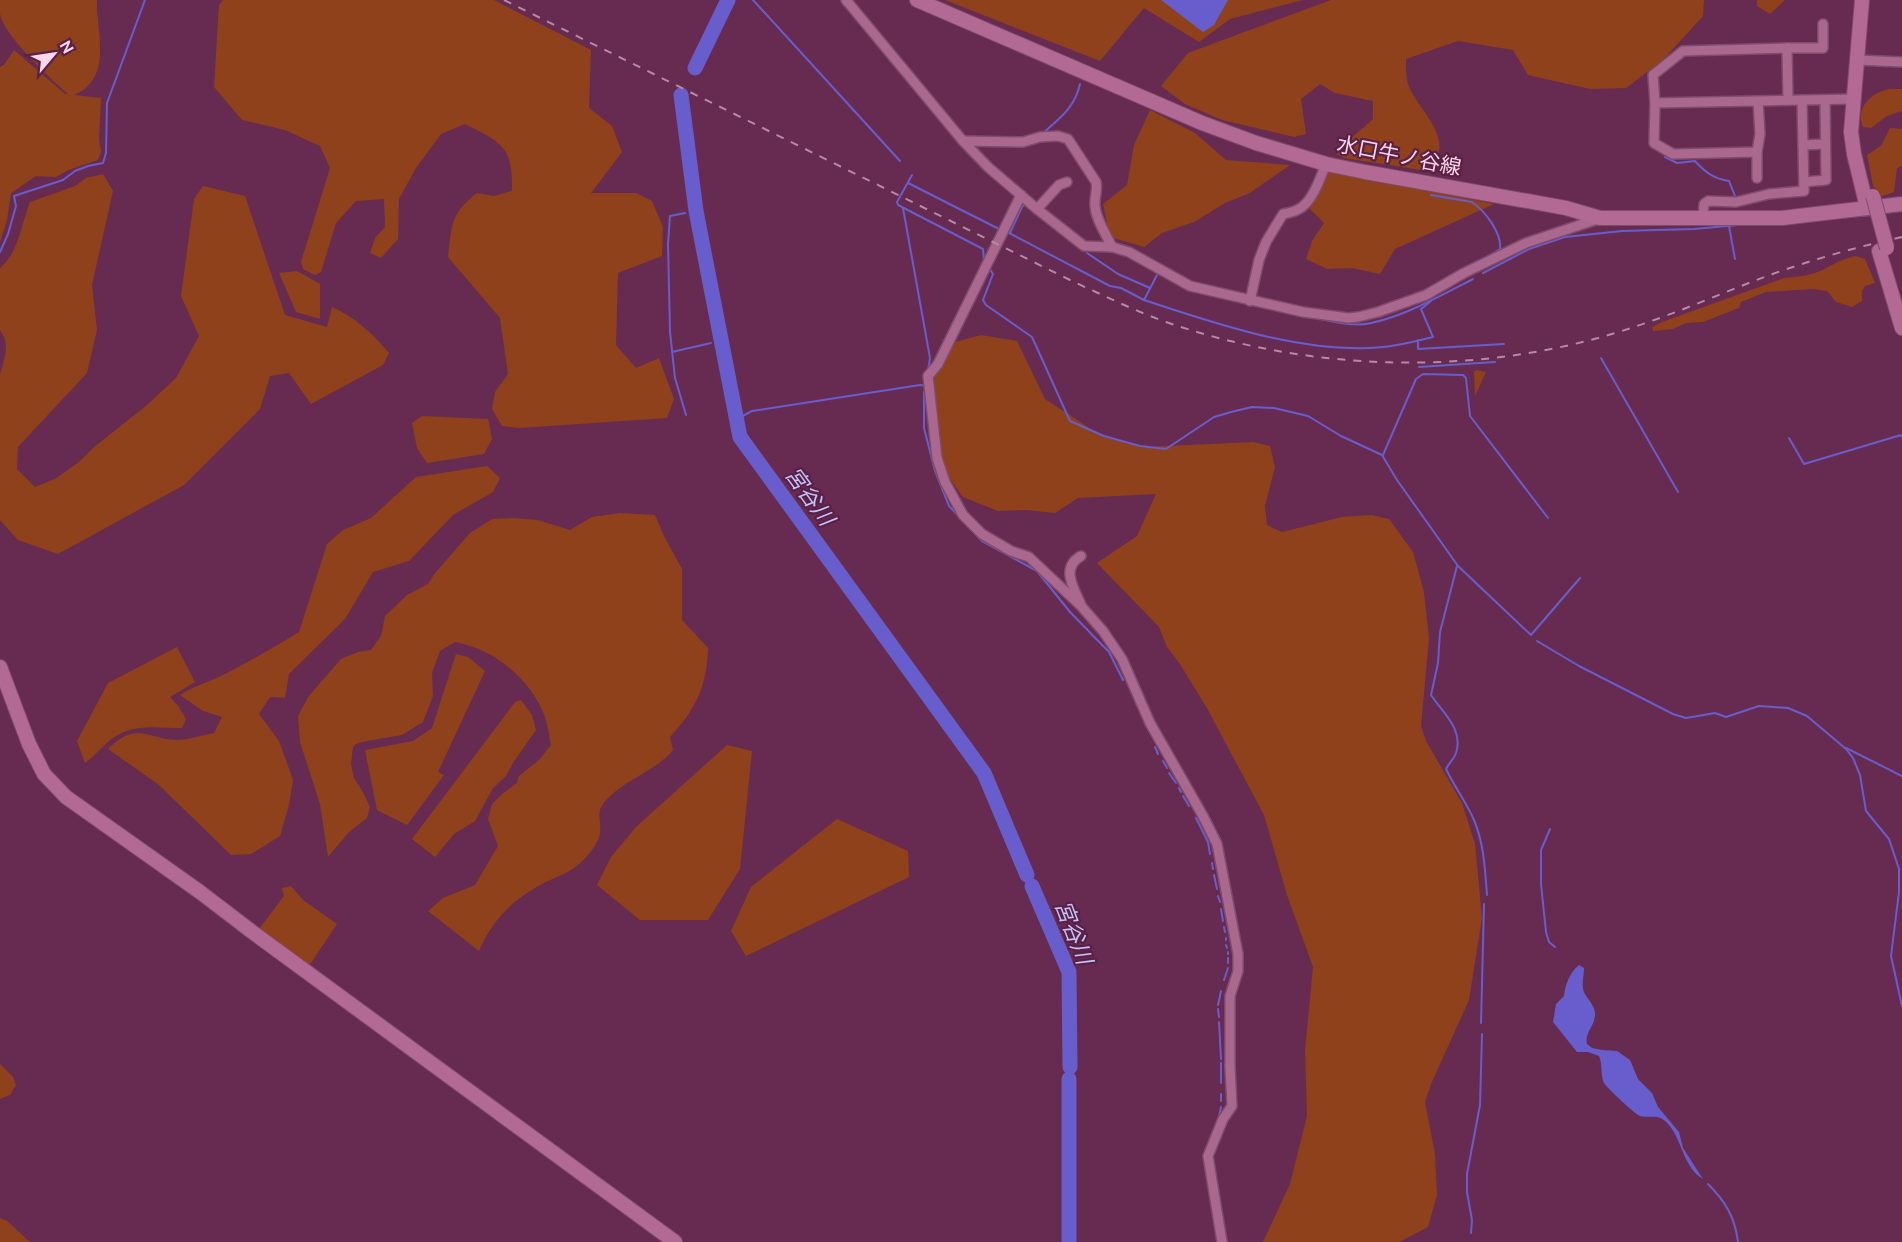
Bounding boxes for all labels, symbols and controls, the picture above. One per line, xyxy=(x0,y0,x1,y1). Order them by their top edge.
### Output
north arrow xyxy=(24,24,84,84)
text: N xyxy=(56,37,78,56)
street label: 水口牛ノ谷線 xyxy=(1335,131,1463,179)
water label: 宮谷川 xyxy=(781,462,841,531)
water label: 宮谷川 xyxy=(1051,897,1099,969)

